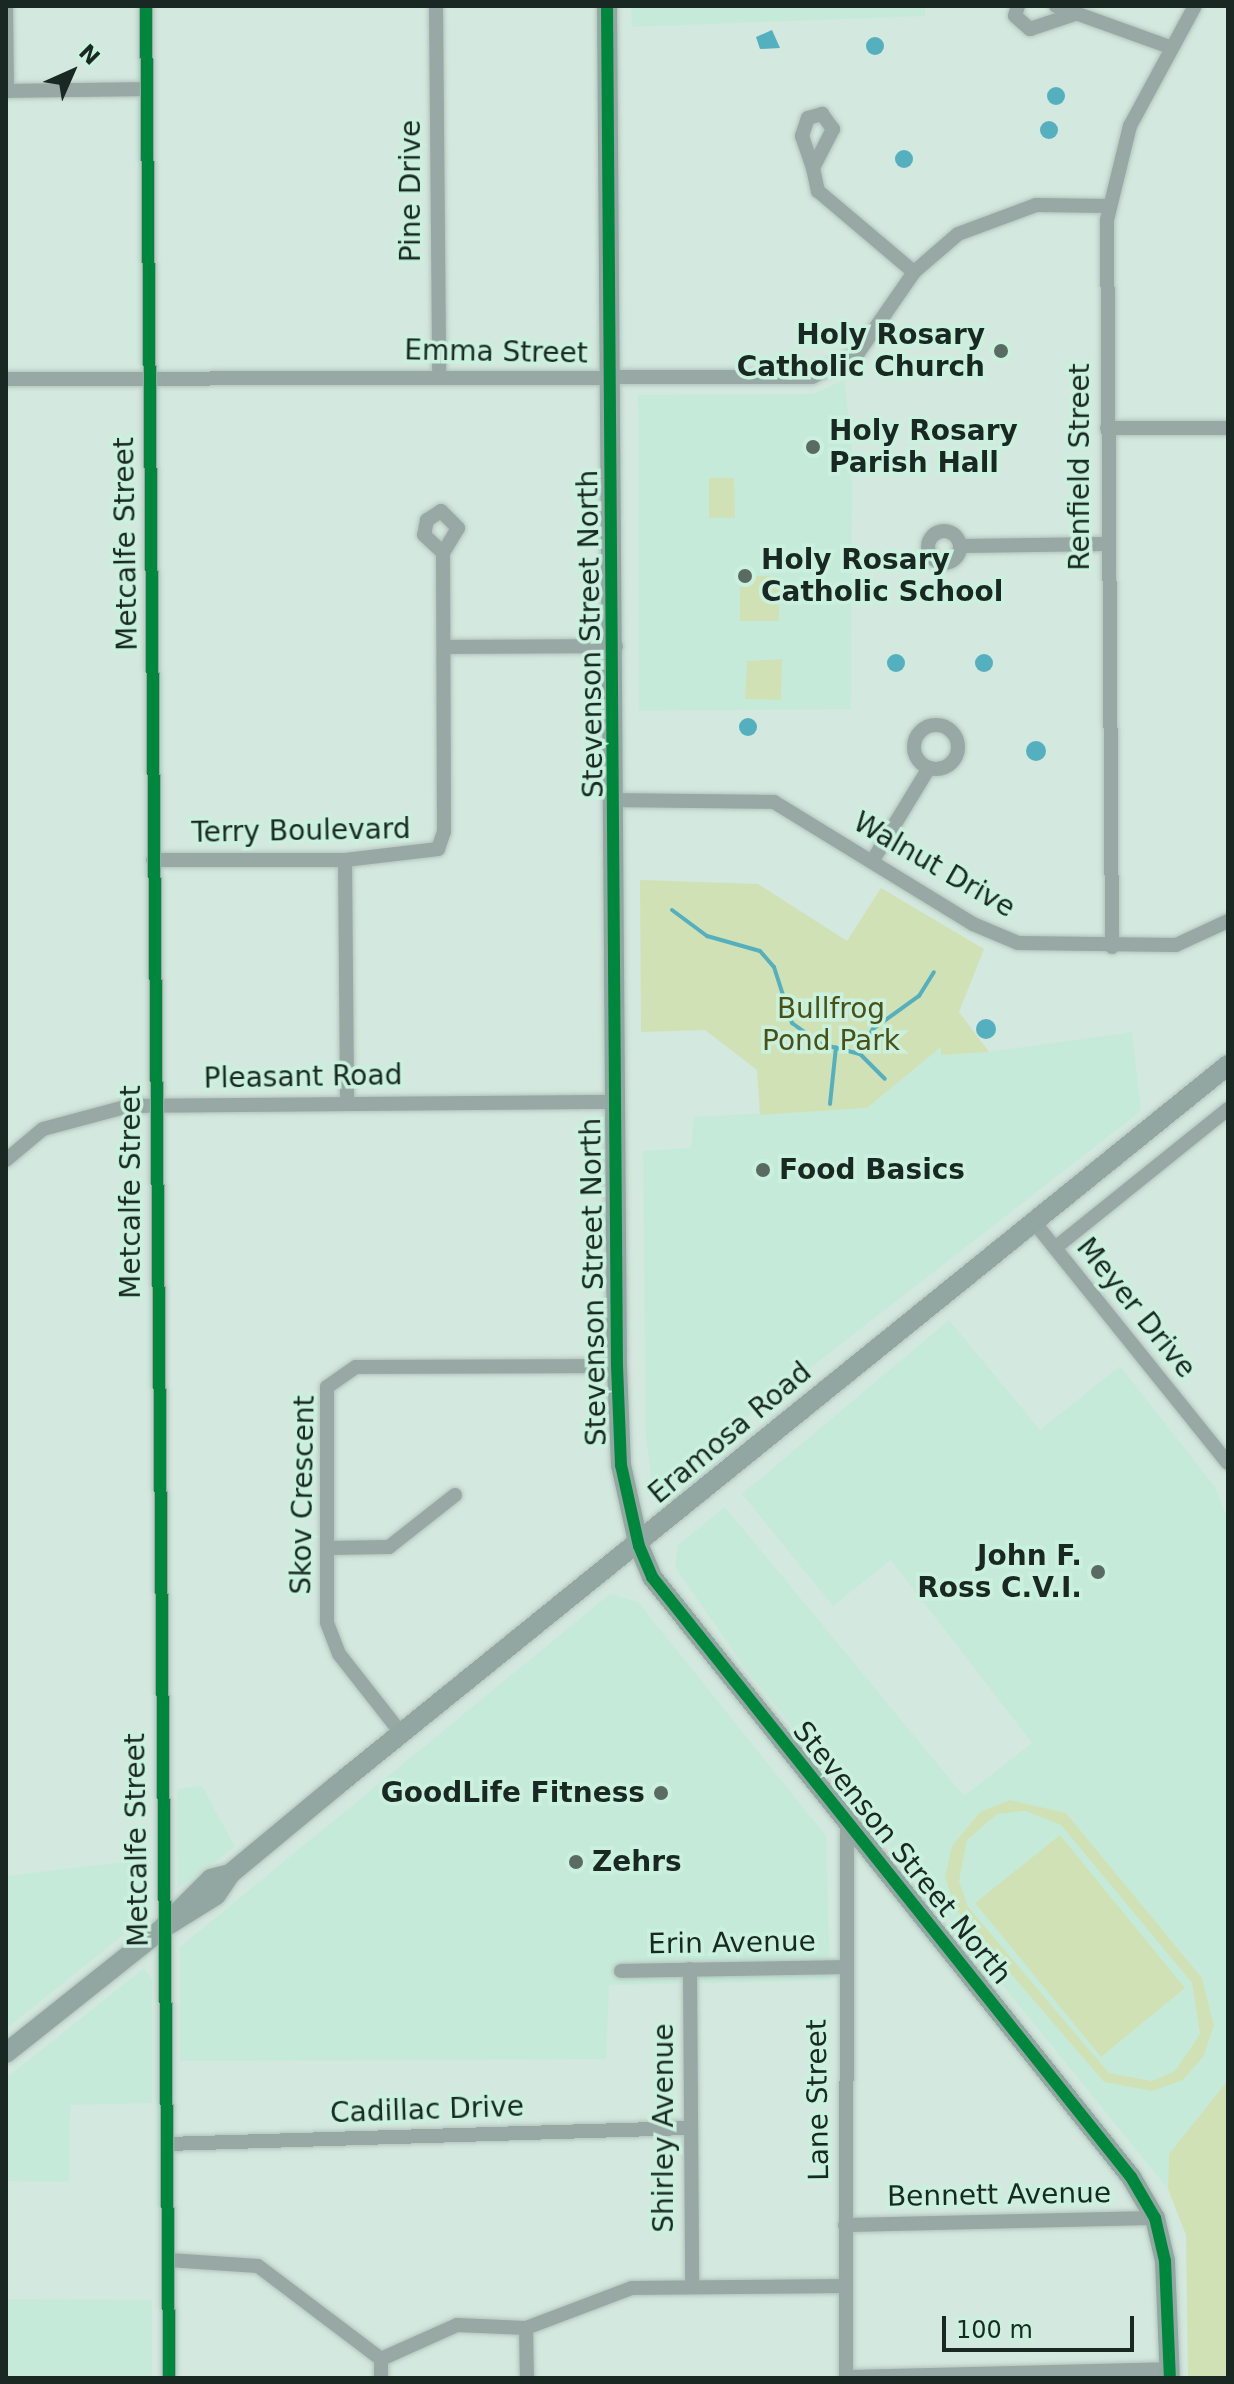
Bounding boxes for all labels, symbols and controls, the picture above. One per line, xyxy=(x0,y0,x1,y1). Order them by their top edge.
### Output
north arrow xyxy=(32,32,112,112)
text: N xyxy=(74,39,105,70)
street label: Pine Drive xyxy=(394,120,428,262)
place label: Holy Rosary Catholic Church xyxy=(737,318,985,384)
street label: Emma Street xyxy=(404,334,588,370)
marker: Holy Rosary Catholic Church xyxy=(992,342,1010,360)
street label: Renfield Street xyxy=(1063,363,1097,571)
place label: Holy Rosary Parish Hall xyxy=(829,414,1018,480)
street label: Metcalfe Street xyxy=(107,437,145,651)
marker: Holy Rosary Parish Hall xyxy=(804,438,822,456)
street label: Stevenson Street North xyxy=(571,470,611,798)
place label: Holy Rosary Catholic School xyxy=(761,543,1003,609)
marker: Holy Rosary Catholic School xyxy=(736,567,754,585)
street label: Walnut Drive xyxy=(847,805,1021,925)
street label: Terry Boulevard xyxy=(191,812,411,850)
park label: Bullfrog Pond Park xyxy=(762,992,900,1058)
street label: Pleasant Road xyxy=(203,1058,403,1096)
street label: Metcalfe Street xyxy=(114,1085,148,1299)
street label: Stevenson Street North xyxy=(574,1118,614,1446)
place label: Food Basics xyxy=(779,1153,965,1187)
marker: Food Basics xyxy=(754,1161,772,1179)
street label: Meyer Drive xyxy=(1069,1231,1203,1385)
street label: Eramosa Road xyxy=(642,1355,818,1511)
street label: Skov Crescent xyxy=(284,1395,322,1595)
place label: John F. Ross C.V.I. xyxy=(917,1539,1082,1605)
marker: John F. Ross C.V.I. xyxy=(1089,1563,1107,1581)
street label: Stevenson Street North xyxy=(786,1715,1018,1991)
street label: Metcalfe Street xyxy=(118,1733,156,1947)
place label: GoodLife Fitness xyxy=(381,1776,645,1810)
marker: GoodLife Fitness xyxy=(652,1784,670,1802)
place label: Zehrs xyxy=(592,1845,682,1879)
marker: Zehrs xyxy=(567,1853,585,1871)
street label: Erin Avenue xyxy=(648,1925,816,1961)
street label: Lane Street xyxy=(800,2019,836,2181)
street label: Shirley Avenue xyxy=(647,2023,681,2233)
street label: Cadillac Drive xyxy=(330,2090,524,2130)
street label: Bennett Avenue xyxy=(887,2176,1111,2214)
scale bar xyxy=(946,2300,1138,2350)
text: 100 m xyxy=(956,2316,1033,2344)

